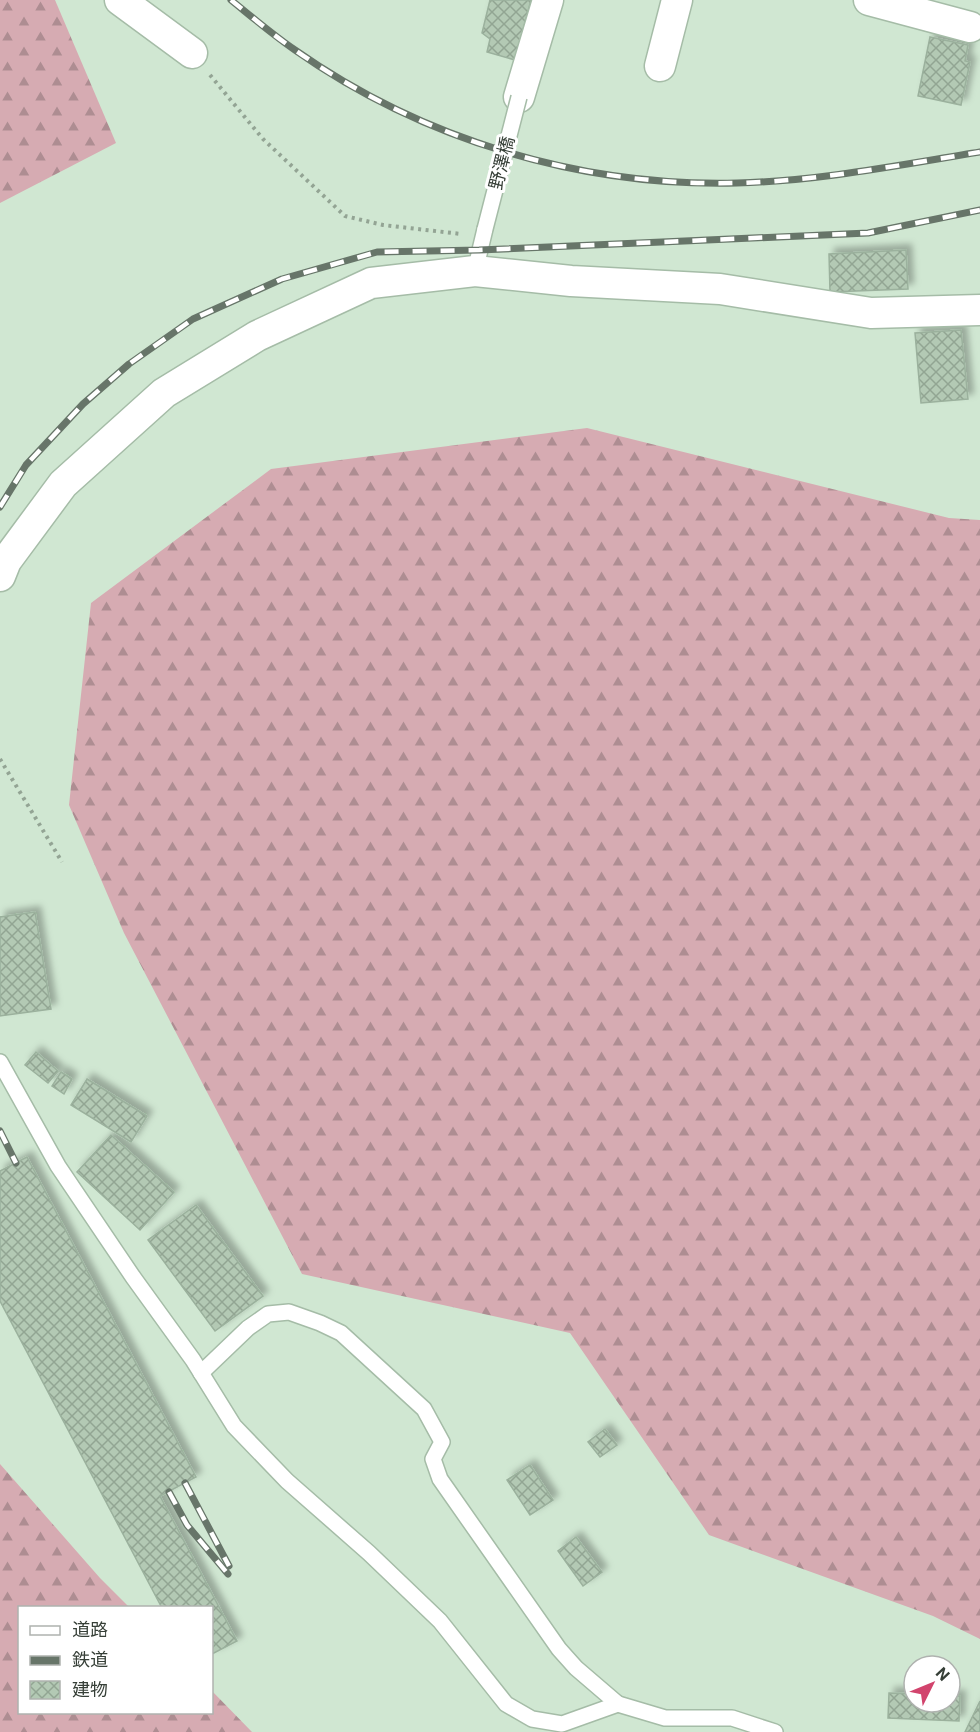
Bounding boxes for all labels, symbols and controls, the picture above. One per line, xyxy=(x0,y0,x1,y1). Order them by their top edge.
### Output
street label: 野澤橋 xyxy=(485,134,518,192)
legend xyxy=(18,1606,213,1714)
text: 道路 xyxy=(72,1619,108,1640)
text: 鉄道 xyxy=(72,1649,108,1670)
north arrow xyxy=(902,1654,962,1714)
text: N xyxy=(932,1664,953,1685)
text: 建物 xyxy=(72,1679,108,1700)

